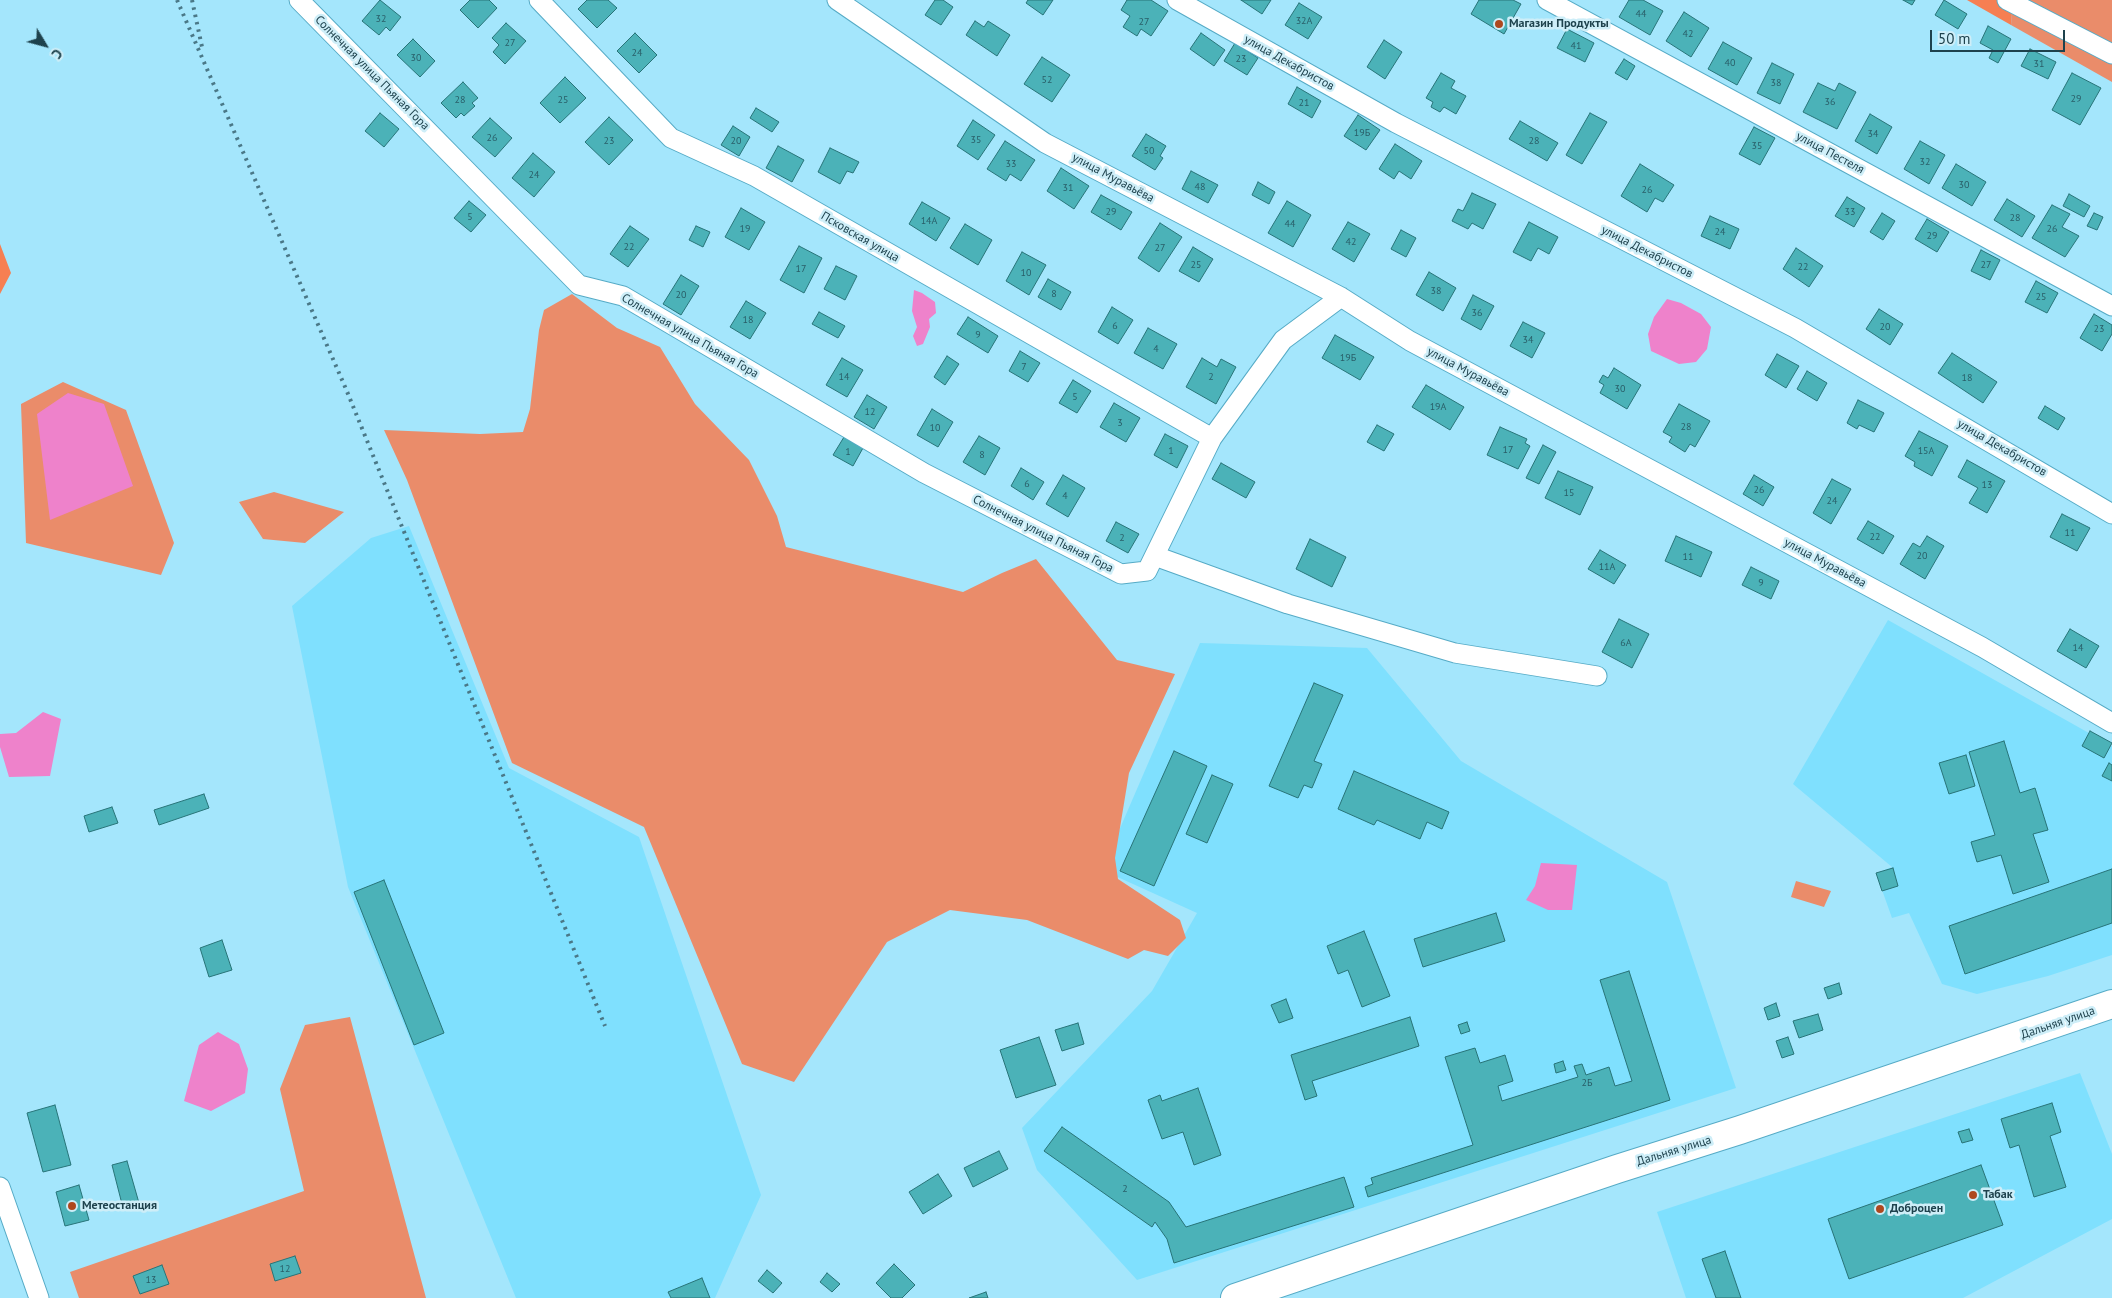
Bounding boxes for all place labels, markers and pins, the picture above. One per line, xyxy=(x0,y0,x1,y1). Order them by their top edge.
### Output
place label: Магазин Продукты xyxy=(1509,17,1609,31)
marker: Магазин Продукты xyxy=(1493,18,1505,30)
place label: Табак xyxy=(1983,1188,2013,1202)
marker: Табак xyxy=(1967,1189,1979,1201)
place label: Метеостанция xyxy=(82,1199,157,1213)
marker: Метеостанция xyxy=(66,1200,78,1212)
place label: Доброцен xyxy=(1890,1202,1943,1216)
marker: Доброцен xyxy=(1874,1203,1886,1215)

